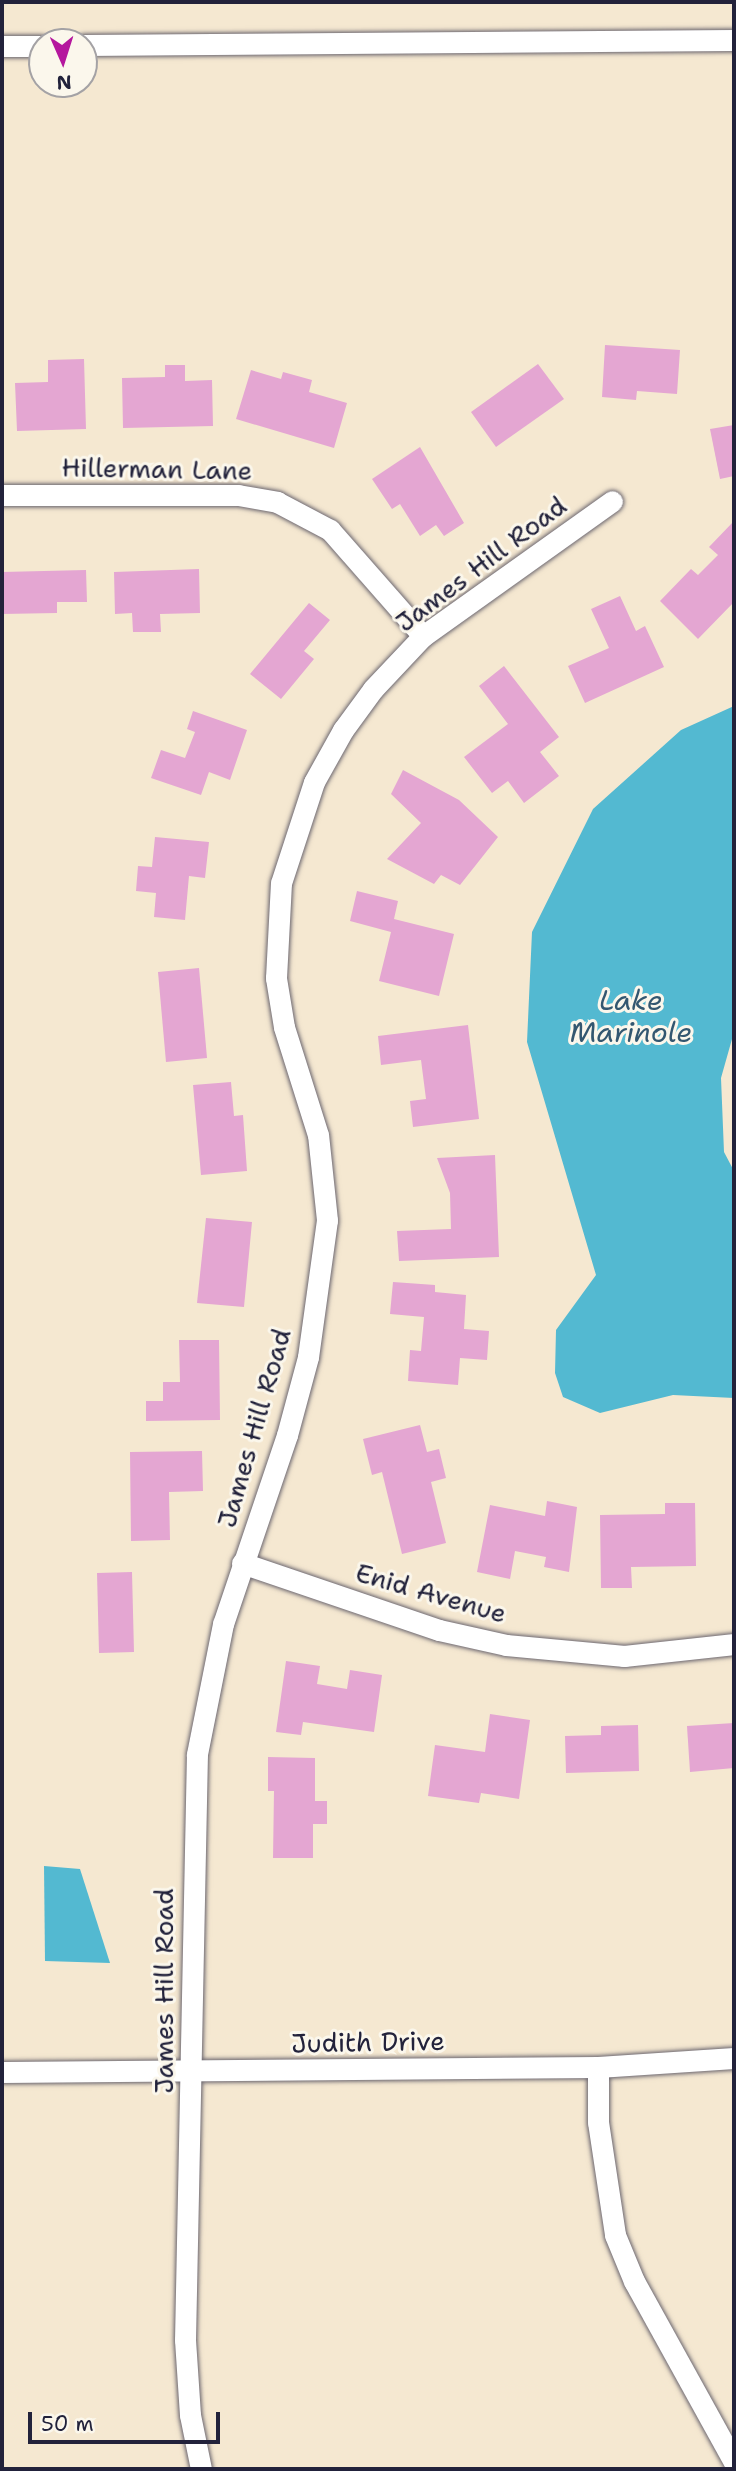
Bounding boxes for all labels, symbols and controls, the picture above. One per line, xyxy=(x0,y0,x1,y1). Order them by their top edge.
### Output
north arrow xyxy=(28,28,98,98)
text: N xyxy=(56,70,72,95)
street label: Hillerman Lane xyxy=(61,452,253,486)
street label: James Hill Road xyxy=(390,490,572,638)
water label: Lake Marinole xyxy=(570,983,692,1049)
street label: James Hill Road xyxy=(211,1325,297,1531)
street label: Enid Avenue xyxy=(352,1557,510,1629)
street label: James Hill Road xyxy=(148,1888,180,2094)
street label: Judith Drive xyxy=(291,2025,445,2059)
scale bar xyxy=(32,2398,224,2442)
text: 50 m xyxy=(41,2410,94,2438)

